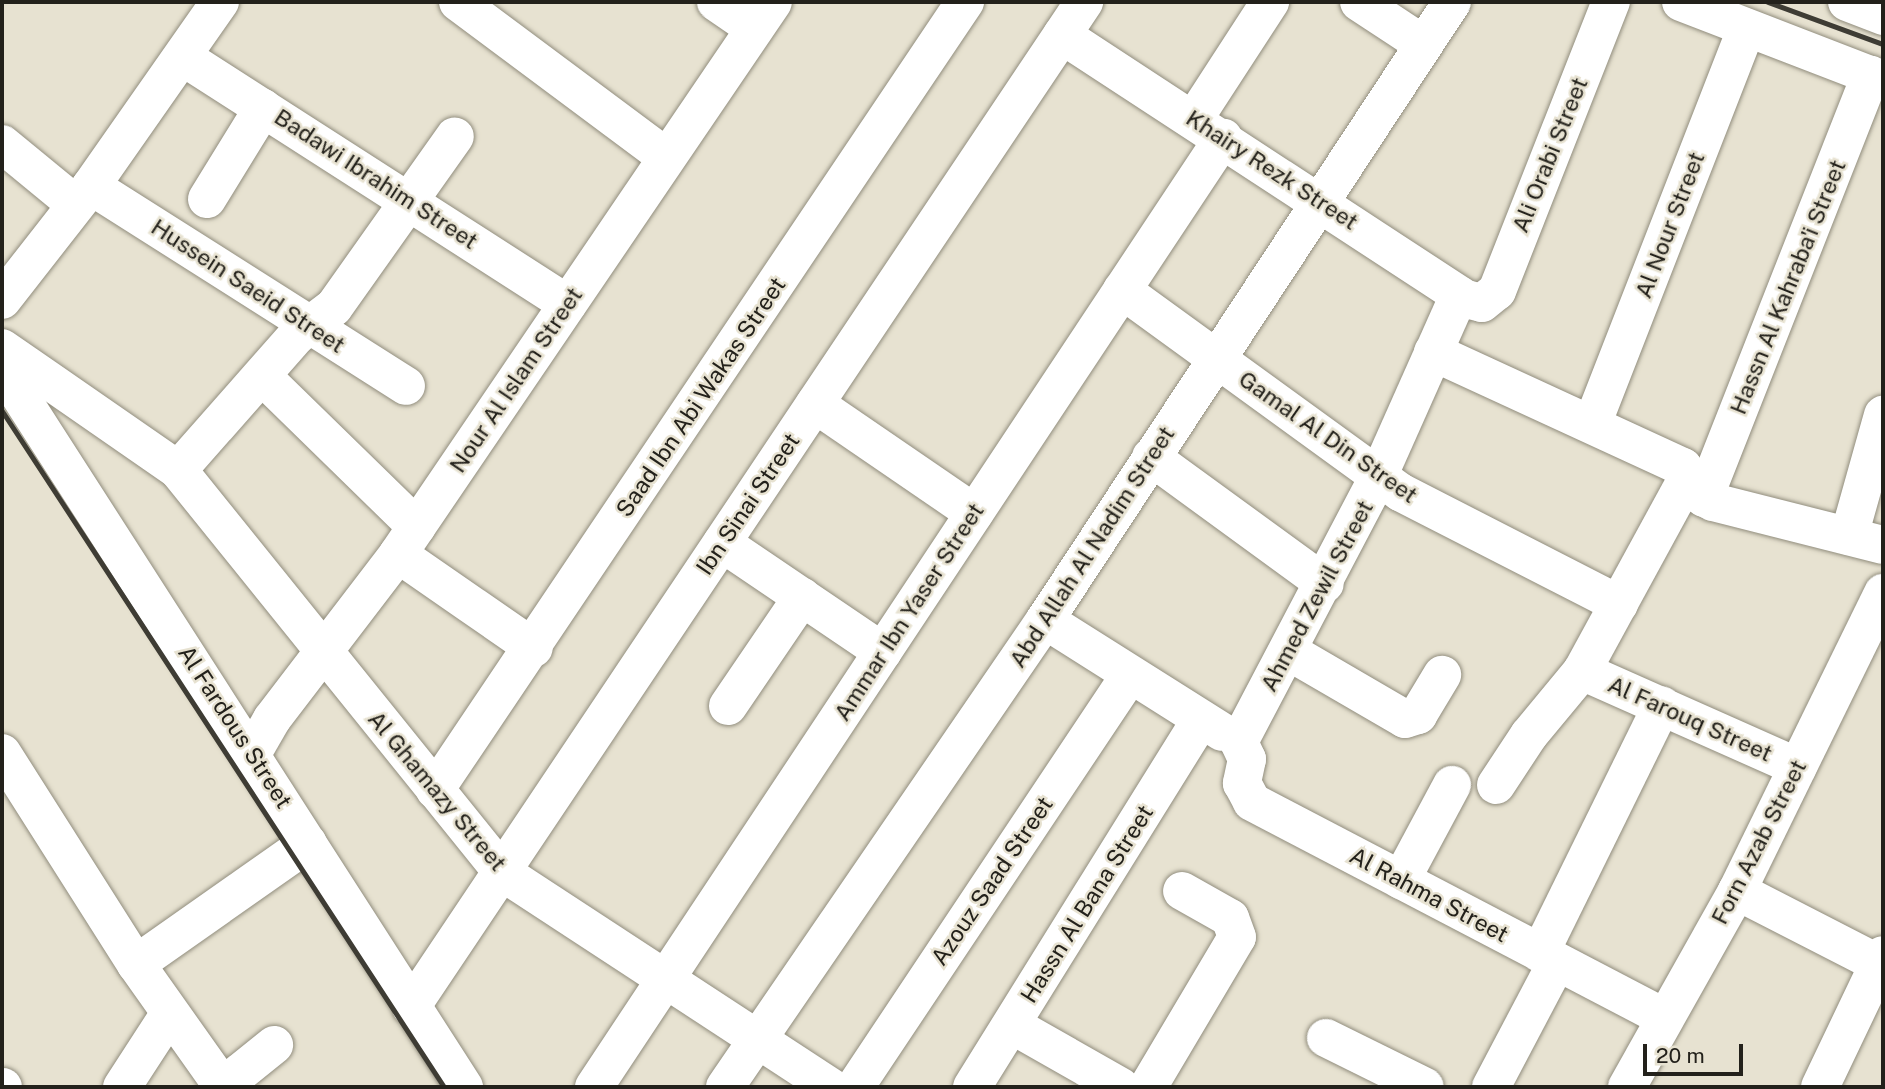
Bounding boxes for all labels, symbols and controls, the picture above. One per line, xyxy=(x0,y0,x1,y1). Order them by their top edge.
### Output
street label: Ali Orabi Street xyxy=(1506,73,1594,237)
street label: Badawi Ibrahim Street xyxy=(269,103,483,255)
street label: Khairy Rezk Street xyxy=(1181,104,1363,236)
street label: Al Nour Street xyxy=(1629,148,1711,302)
street label: Hassn Al Kahraba'i Street xyxy=(1724,156,1852,418)
street label: Hussein Saeid Street xyxy=(146,213,350,359)
street label: Saad Ibn Abi Wakas Street xyxy=(610,272,792,522)
street label: Nour Al Islam Street xyxy=(444,282,588,478)
street label: Gamal Al Din Street xyxy=(1233,365,1423,509)
street label: Abd Allah Al Nadim Street xyxy=(1004,421,1180,673)
street label: Ibn Sinai Street xyxy=(690,428,806,580)
street label: Ahmed Zewil Street xyxy=(1255,496,1379,696)
street label: Ammar Ibn Yaser Street xyxy=(828,498,990,726)
street label: Al Fardous Street xyxy=(172,641,298,813)
street label: Al Farouq Street xyxy=(1604,670,1776,768)
street label: Al Ghamazy Street xyxy=(362,705,512,877)
street label: Forn Azab Street xyxy=(1706,755,1812,929)
street label: Azouz Saad Street xyxy=(925,791,1059,971)
street label: Hassn Al Bana Street xyxy=(1015,800,1159,1008)
street label: Al Rahma Street xyxy=(1345,842,1513,948)
scale bar xyxy=(1647,1030,1747,1074)
text: 20 m xyxy=(1656,1043,1705,1068)

